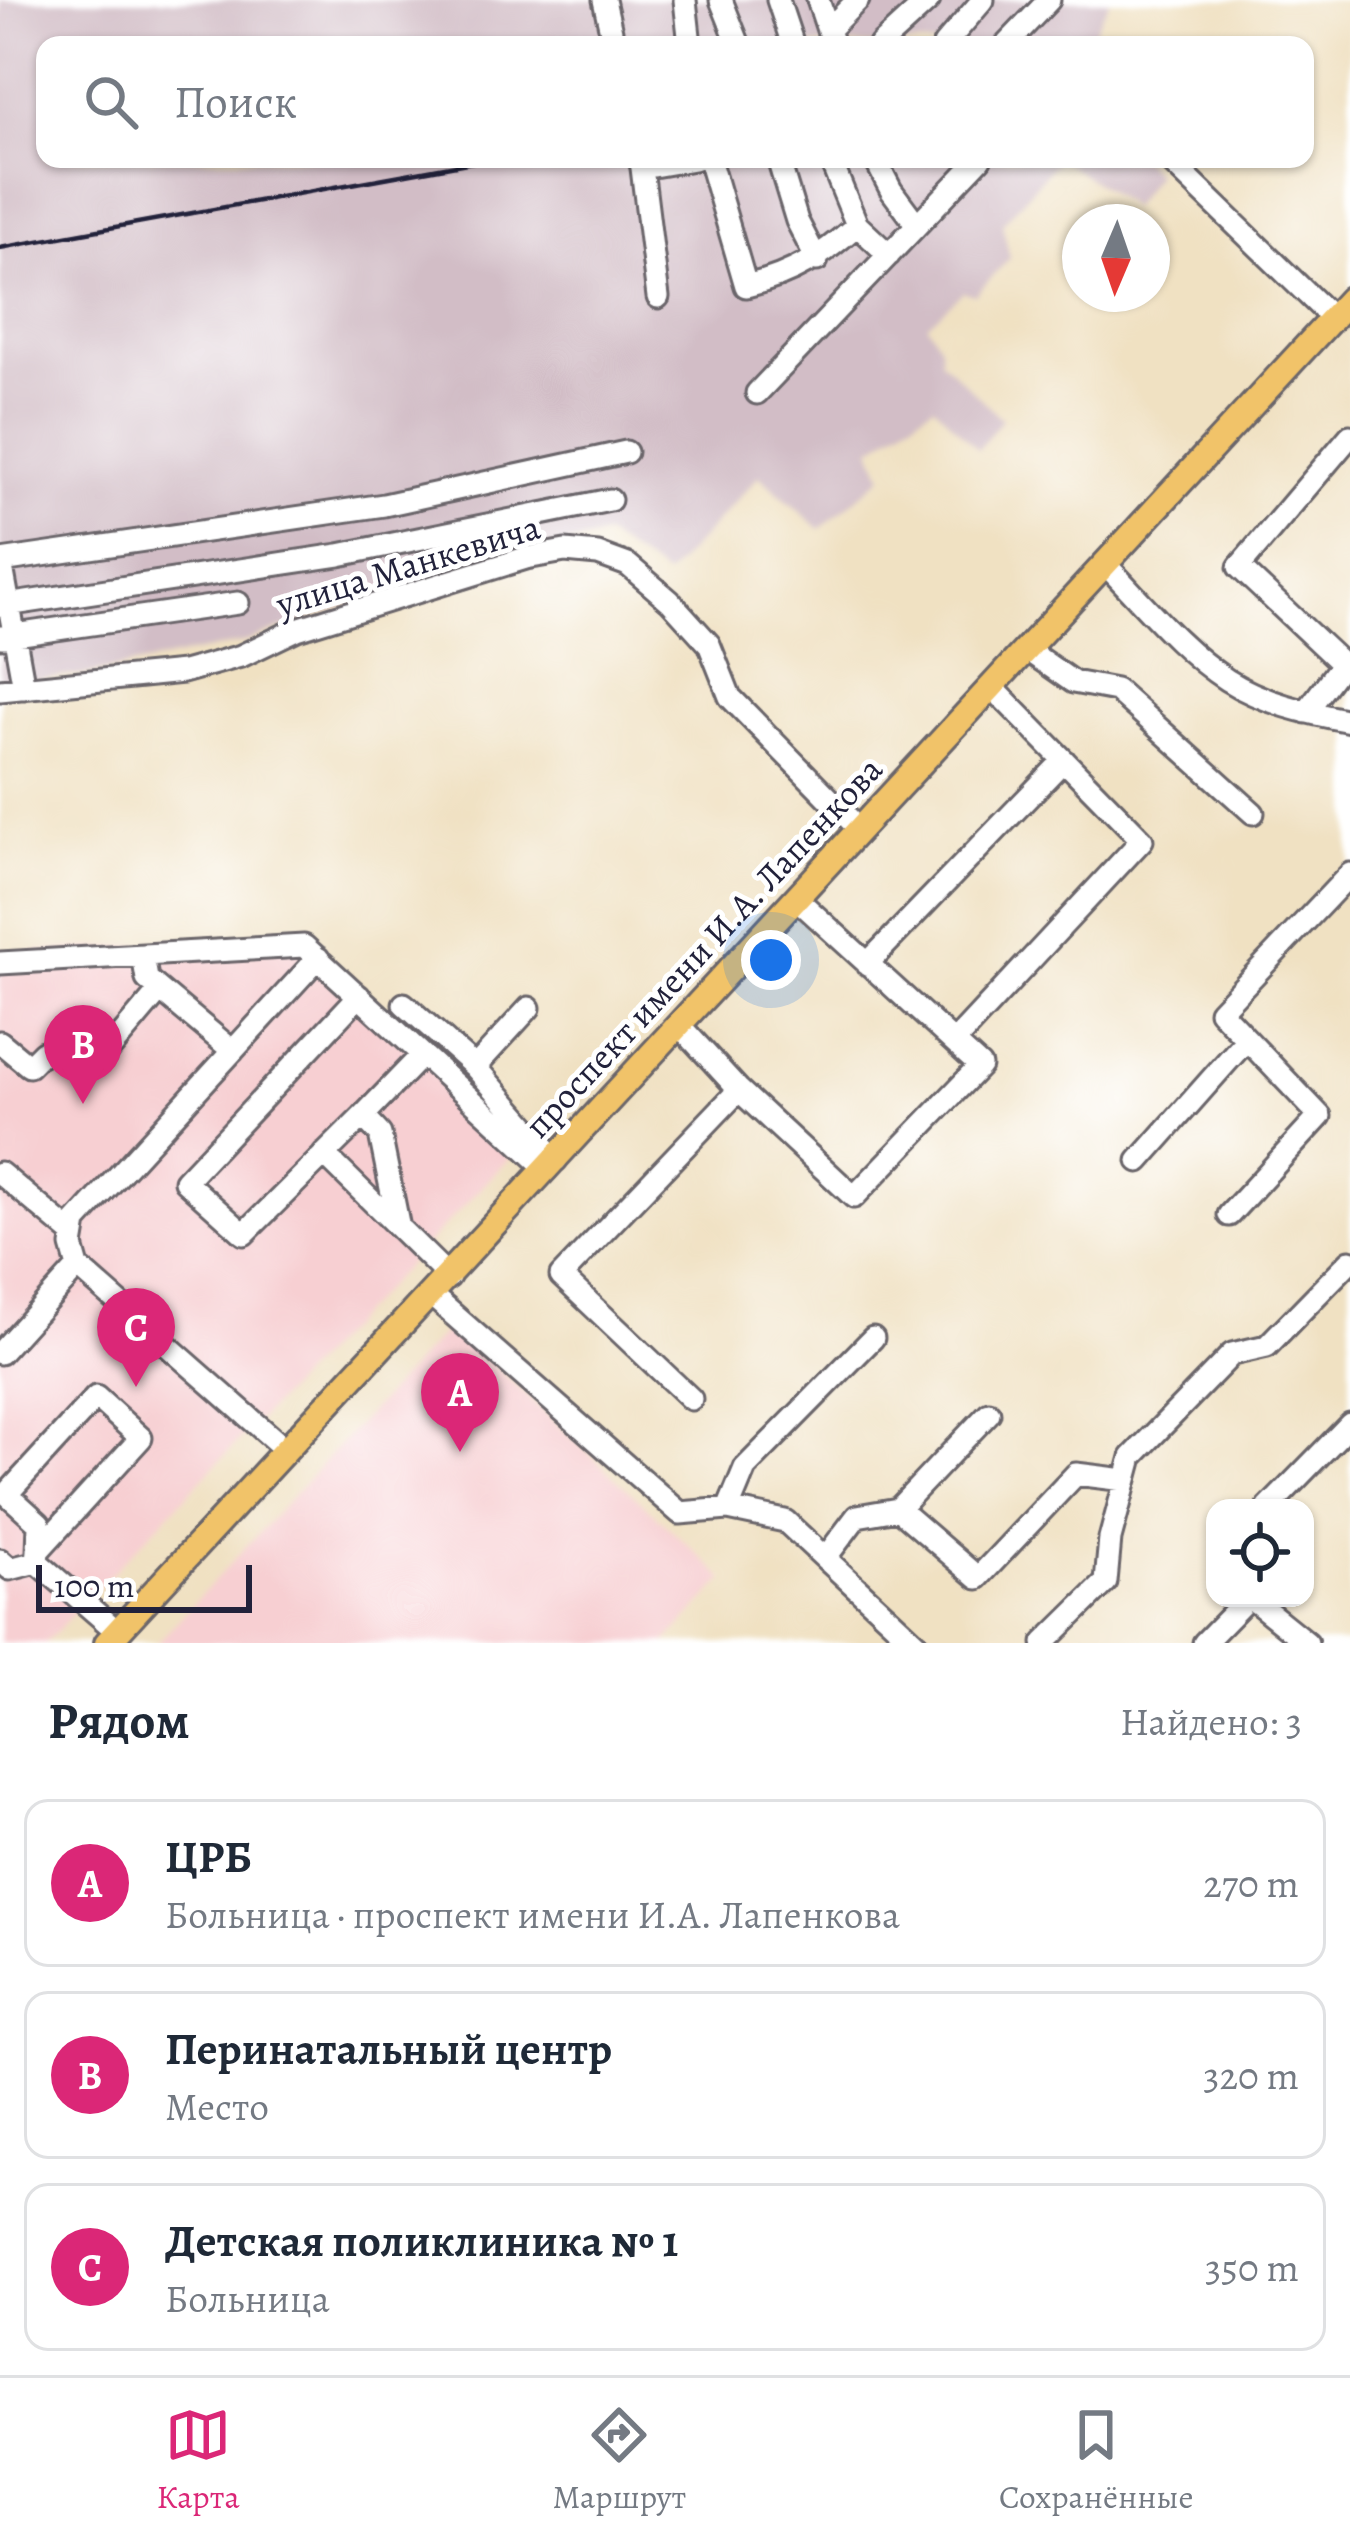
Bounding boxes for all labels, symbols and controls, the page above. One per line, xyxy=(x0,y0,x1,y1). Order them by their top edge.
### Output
search box xyxy=(36,36,1314,168)
icon: search xyxy=(78,69,144,135)
text: Поиск xyxy=(174,71,297,133)
north arrow xyxy=(1062,204,1170,312)
street label: улица Манкевича xyxy=(269,502,546,629)
street label: проспект имени И.А. Лапенкова xyxy=(513,745,893,1148)
your location xyxy=(741,930,801,990)
pin: B xyxy=(44,1005,122,1104)
pin: C xyxy=(97,1288,175,1387)
pin: A xyxy=(421,1353,499,1452)
map controls xyxy=(1206,1499,1314,1607)
button: locate xyxy=(1206,1499,1314,1607)
scale bar xyxy=(36,1559,252,1612)
text: 100 m xyxy=(54,1563,134,1608)
text: Рядом xyxy=(48,1686,190,1756)
text: Найдено: 3 xyxy=(1120,1695,1302,1748)
text: ЦРБ xyxy=(165,1826,252,1888)
text: A xyxy=(78,1857,102,1910)
text: 270 m xyxy=(1203,1857,1299,1910)
text: Больница · проспект имени И.А. Лапенкова xyxy=(165,1888,900,1941)
text: Перинатальный центр xyxy=(165,2018,612,2080)
text: B xyxy=(78,2049,102,2102)
text: 320 m xyxy=(1203,2049,1299,2102)
text: Место xyxy=(165,2080,269,2133)
text: Детская поликлиника № 1 xyxy=(165,2210,678,2272)
text: C xyxy=(78,2241,102,2294)
text: 350 m xyxy=(1205,2241,1299,2294)
text: Больница xyxy=(165,2272,330,2325)
tab: Карта xyxy=(156,2402,240,2519)
tab: Маршрут xyxy=(552,2402,686,2519)
tab: Сохранённые xyxy=(999,2402,1194,2519)

